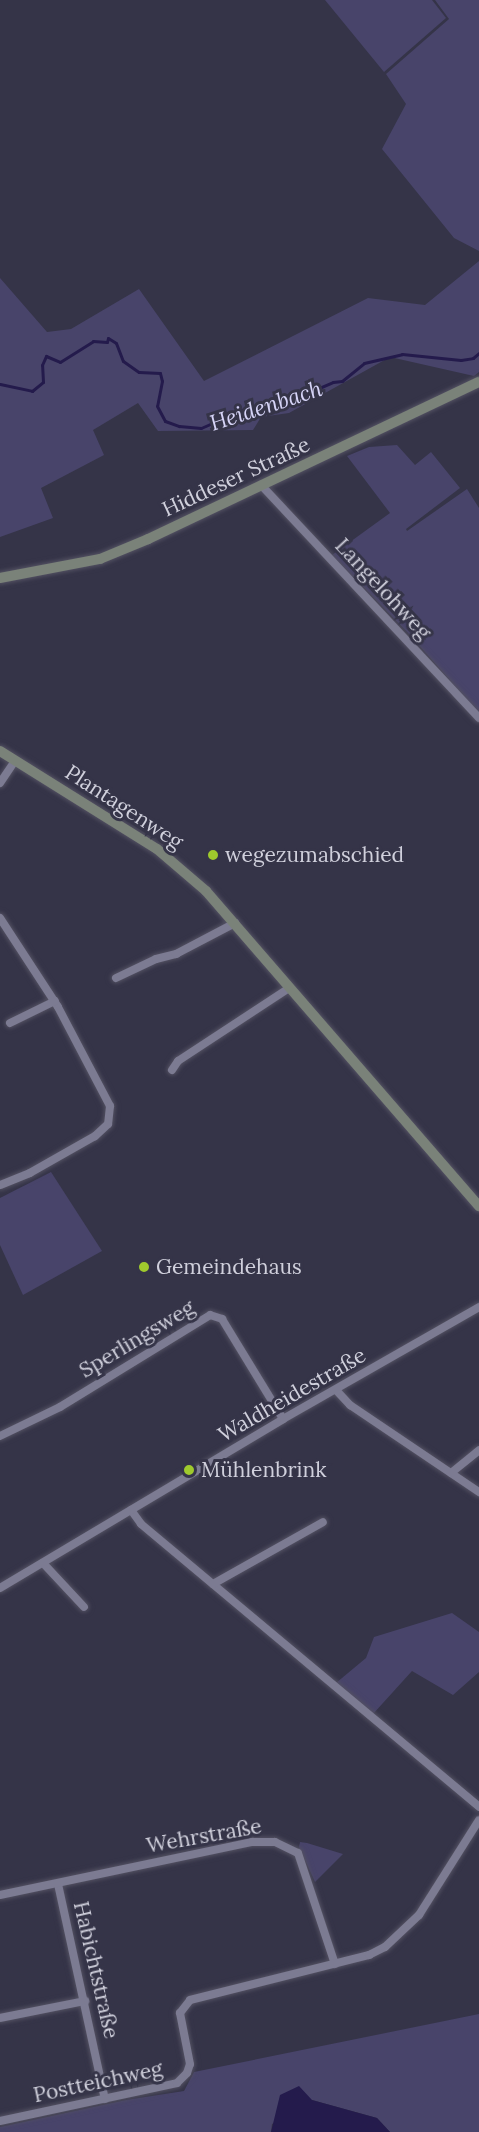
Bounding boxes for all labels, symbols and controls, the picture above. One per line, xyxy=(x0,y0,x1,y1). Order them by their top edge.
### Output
water label: Heidenbach xyxy=(206,375,326,437)
street label: Hiddeser Straße xyxy=(158,432,314,522)
street label: Langelohweg xyxy=(330,533,436,645)
street label: Plantagenweg xyxy=(60,760,188,854)
place label: wegezumabschied xyxy=(225,842,404,868)
marker: wegezumabschied xyxy=(206,848,220,862)
place label: Gemeindehaus xyxy=(156,1254,302,1280)
marker: Gemeindehaus xyxy=(137,1260,151,1274)
street label: Sperlingsweg xyxy=(75,1295,199,1383)
street label: Waldheidestraße xyxy=(214,1343,370,1447)
place label: Mühlenbrink xyxy=(201,1457,326,1483)
marker: Mühlenbrink xyxy=(182,1463,196,1477)
street label: Wehrstraße xyxy=(144,1813,264,1859)
street label: Habichtstraße xyxy=(68,1899,124,2041)
street label: Postteichweg xyxy=(31,2056,165,2108)

